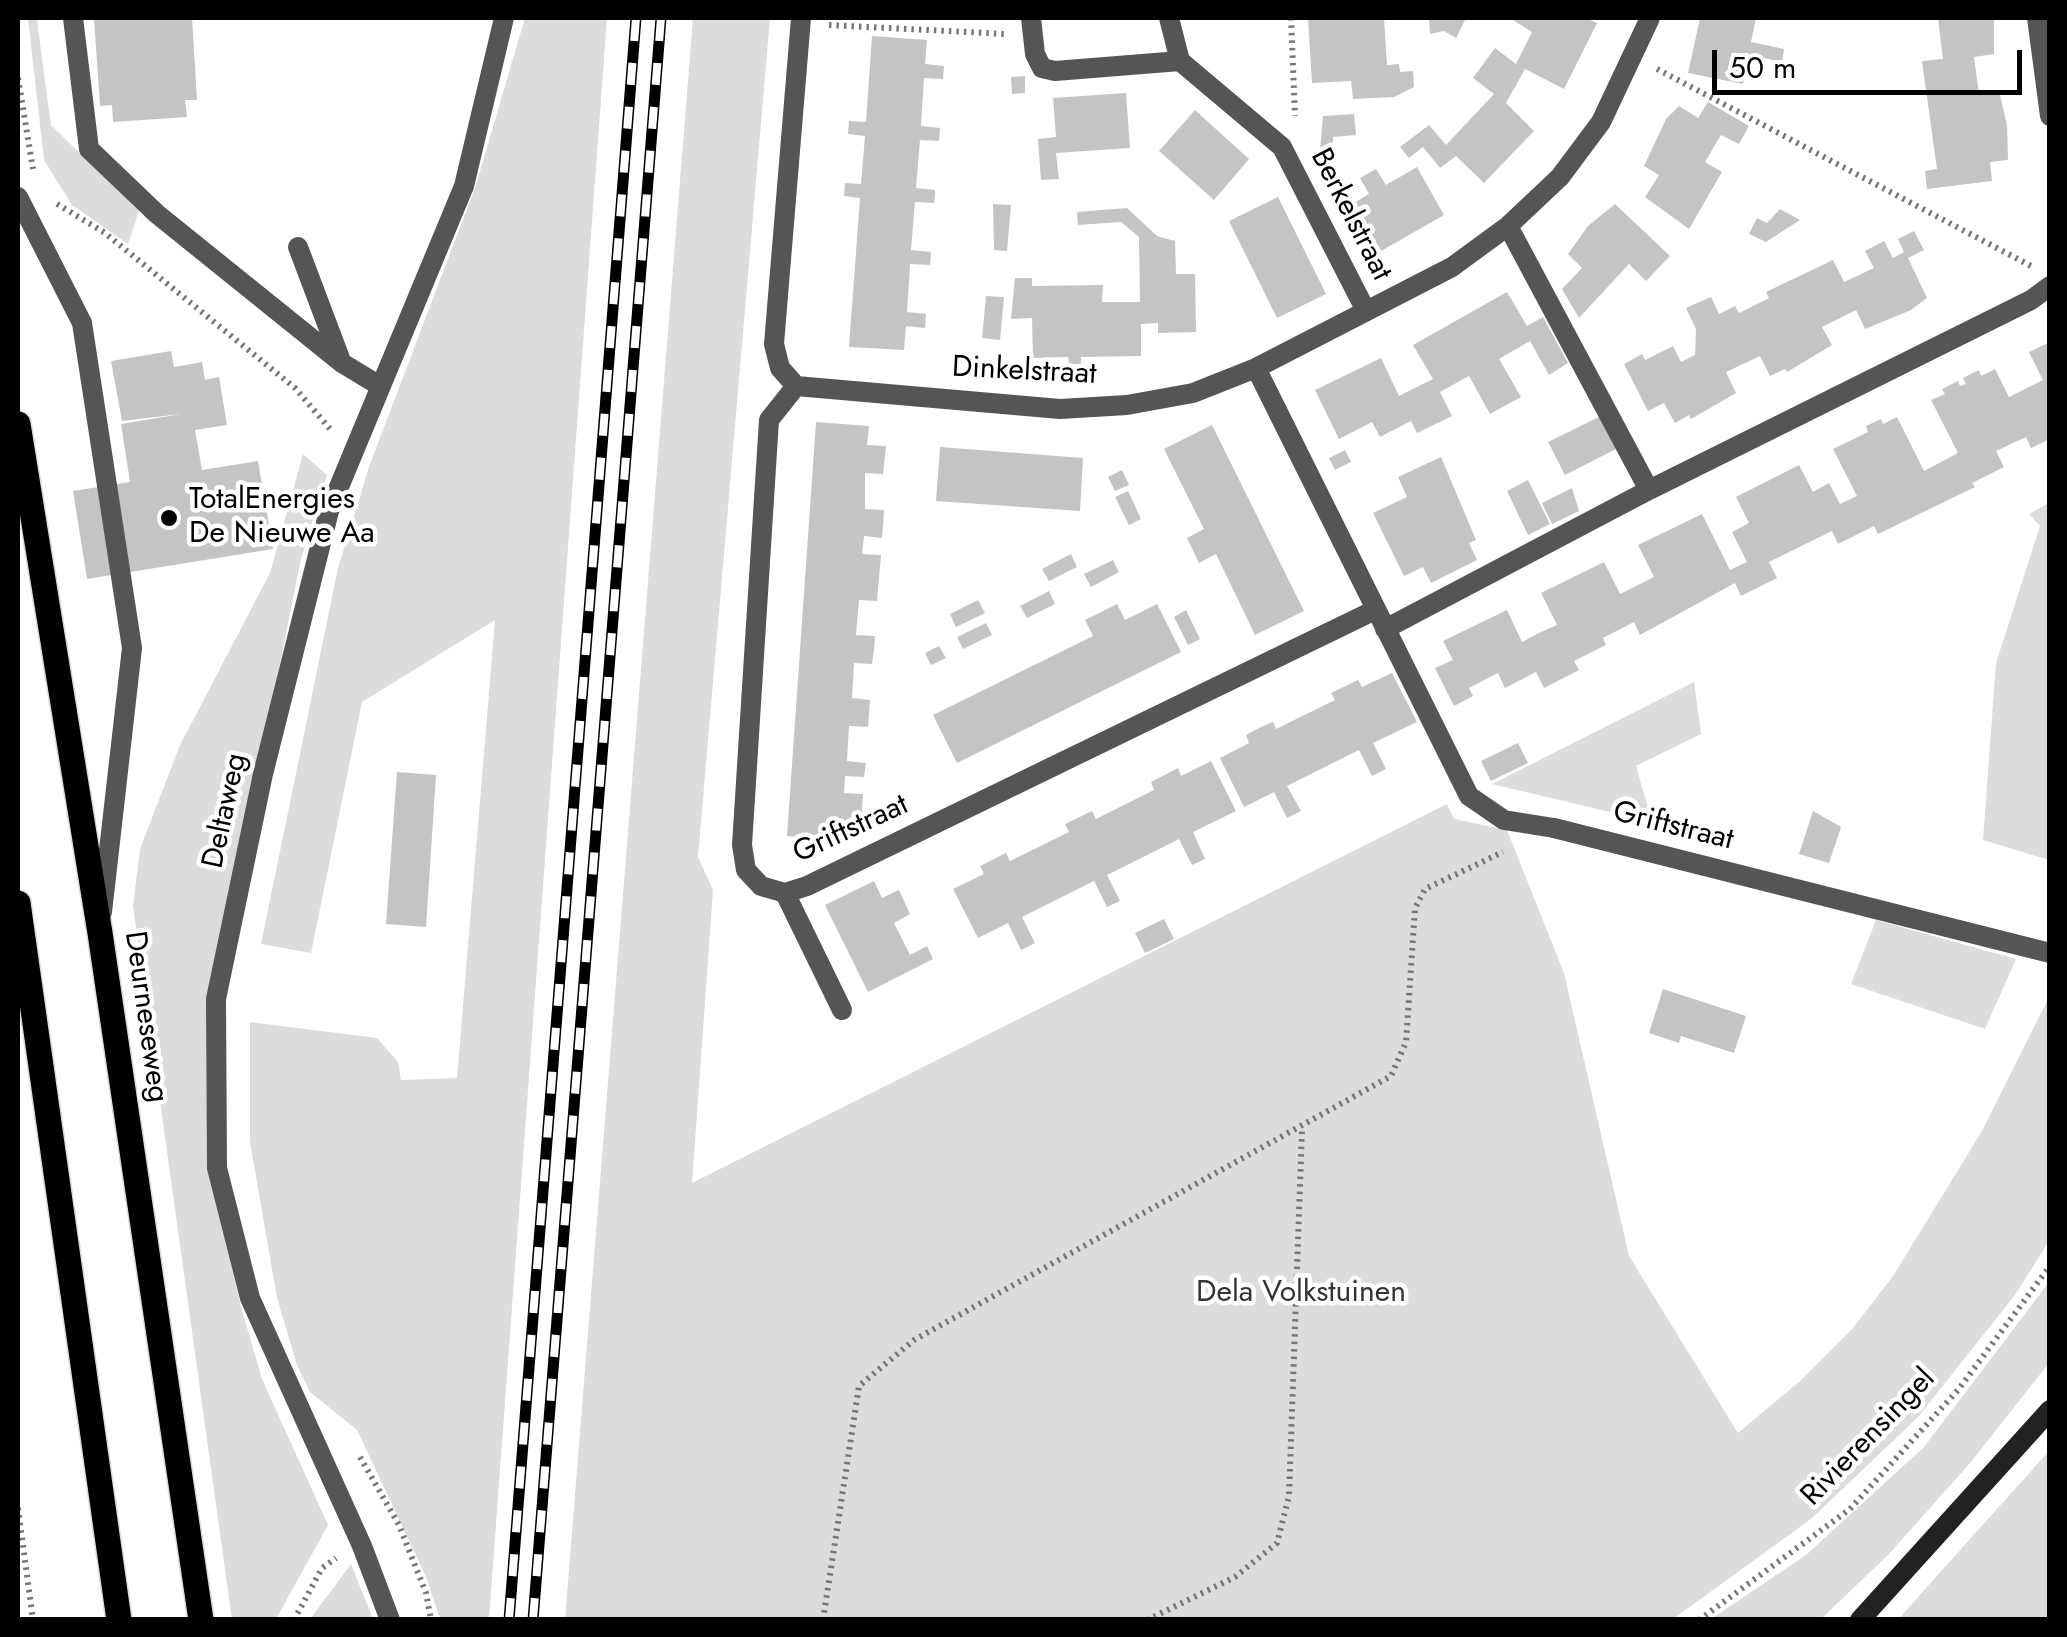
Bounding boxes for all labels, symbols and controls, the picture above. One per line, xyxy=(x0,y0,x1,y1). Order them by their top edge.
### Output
scale bar xyxy=(1717,30,2027,92)
text: 50 m xyxy=(1729,46,1796,89)
street label: Berkelstraat xyxy=(1301,143,1399,287)
street label: Dinkelstraat xyxy=(951,350,1097,394)
place label: TotalEnergies De Nieuwe Aa xyxy=(189,483,375,554)
marker: TotalEnergies De Nieuwe Aa xyxy=(158,507,180,529)
street label: Deltaweg xyxy=(196,750,256,872)
street label: Griftstraat xyxy=(788,788,914,872)
street label: Griftstraat xyxy=(1609,795,1737,859)
street label: Deurneseweg xyxy=(115,929,175,1105)
park label: Dela Volkstuinen xyxy=(1196,1276,1406,1312)
street label: Rivierensingel xyxy=(1795,1362,1943,1514)

